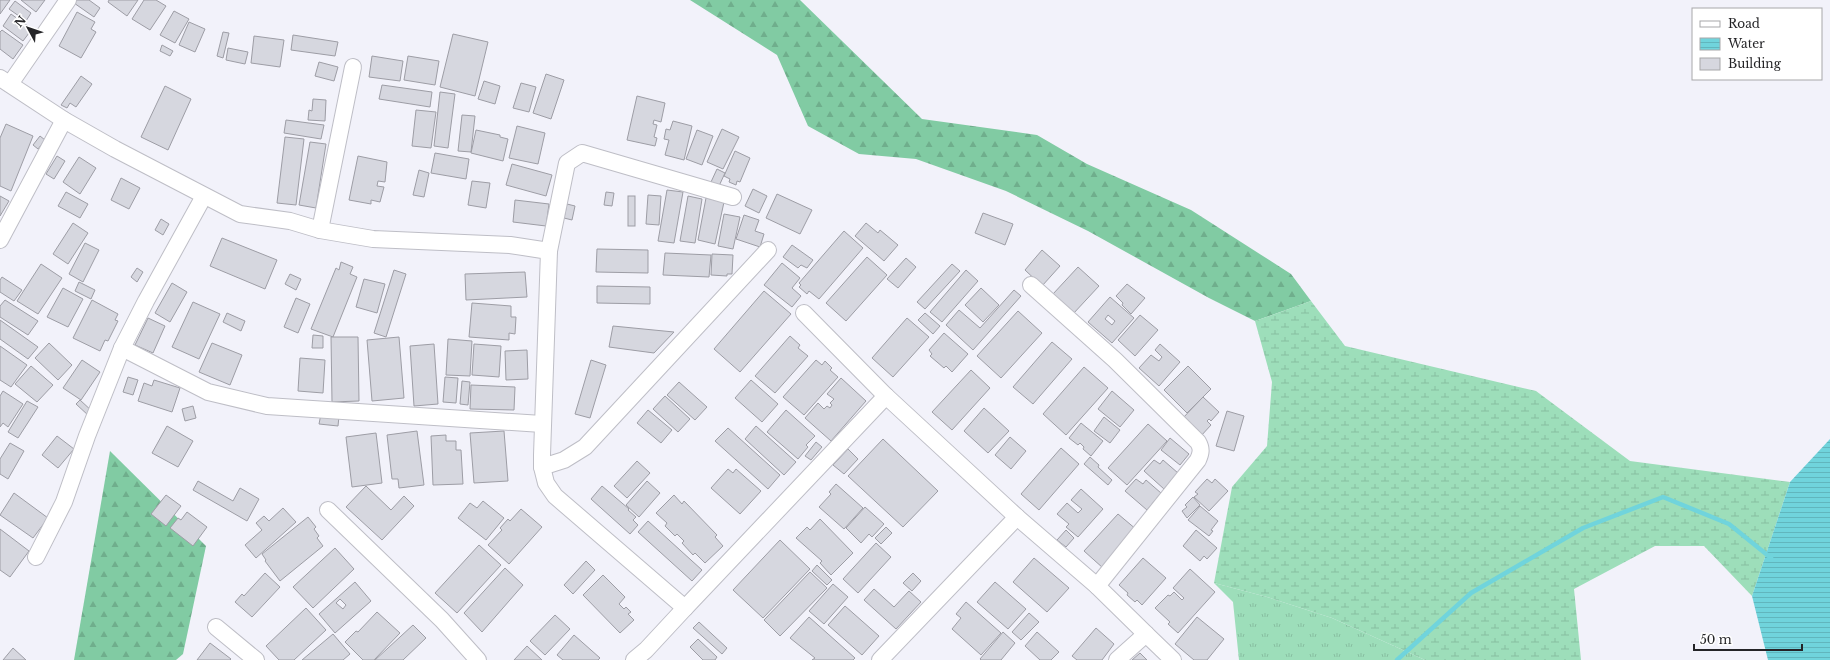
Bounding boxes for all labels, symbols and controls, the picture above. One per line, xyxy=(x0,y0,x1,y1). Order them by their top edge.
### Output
north arrow xyxy=(8,8,48,48)
legend xyxy=(1692,8,1822,80)
text: N xyxy=(12,13,29,30)
text: Road xyxy=(1728,16,1760,31)
text: Water xyxy=(1727,36,1765,51)
text: Building xyxy=(1728,56,1782,71)
scale bar xyxy=(1694,626,1802,652)
text: 50 m xyxy=(1700,632,1732,647)

